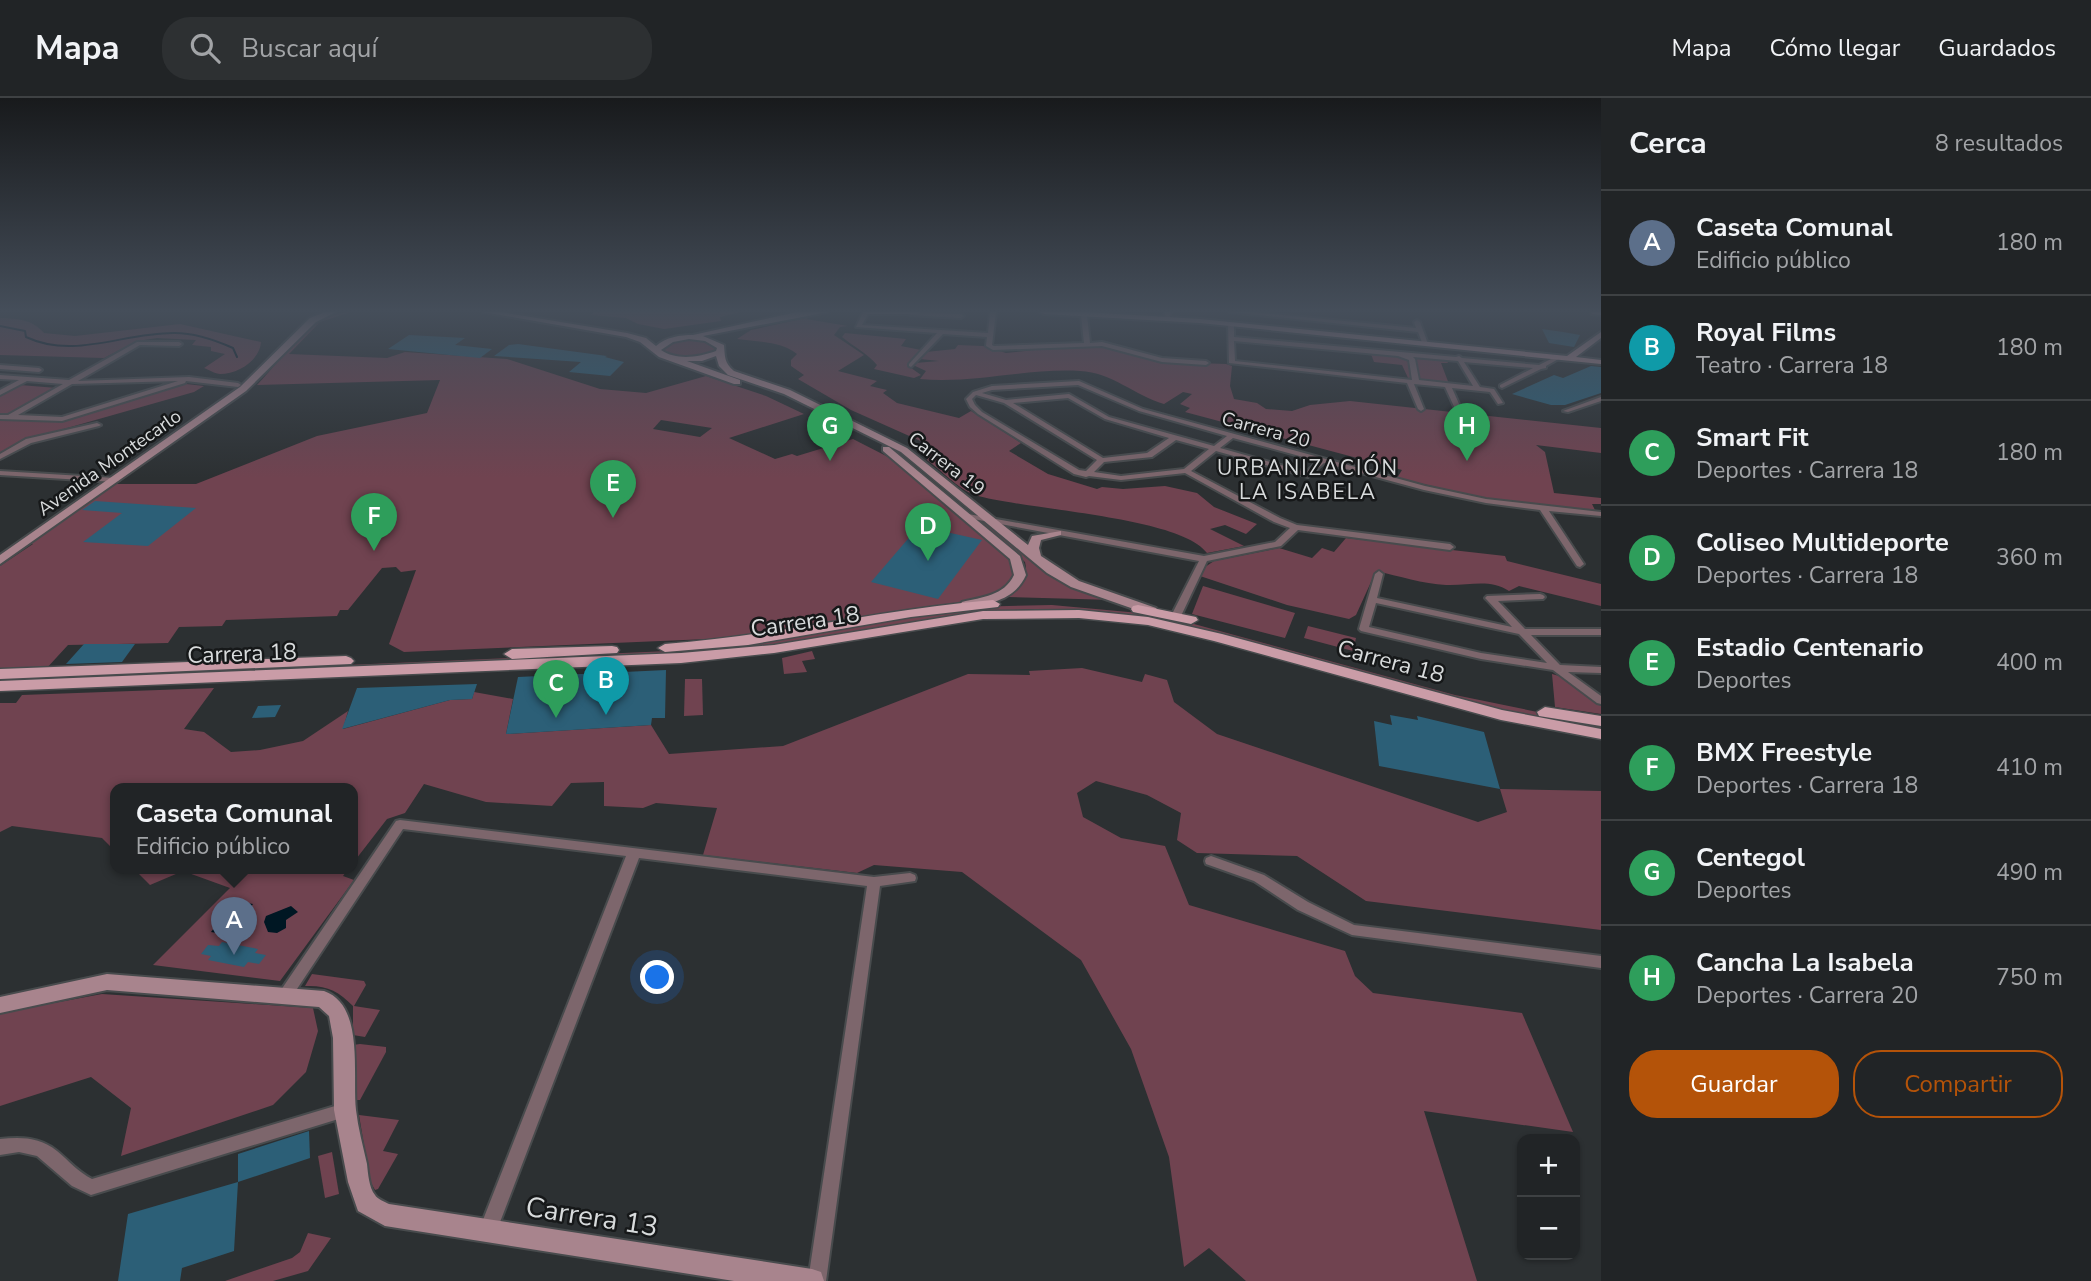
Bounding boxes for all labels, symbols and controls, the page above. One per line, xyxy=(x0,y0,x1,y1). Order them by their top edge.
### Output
search box xyxy=(162,17,652,80)
text: Mapa xyxy=(35,26,120,71)
icon: search xyxy=(186,29,224,67)
text: Buscar aquí xyxy=(242,31,377,66)
text: Mapa xyxy=(1671,32,1731,64)
text: Cómo llegar xyxy=(1769,32,1900,64)
text: Guardados xyxy=(1938,32,2056,64)
text: Cerca xyxy=(1629,123,1707,164)
text: 8 resultados xyxy=(1935,128,2063,159)
text: Caseta Comunal xyxy=(1696,210,1893,245)
text: A xyxy=(1643,227,1661,258)
text: 180 m xyxy=(1996,227,2063,258)
text: Edificio público xyxy=(1696,245,1851,276)
text: Royal Films xyxy=(1696,315,1836,350)
text: B xyxy=(1644,332,1660,363)
text: 180 m xyxy=(1996,332,2063,363)
text: Teatro · Carrera 18 xyxy=(1696,350,1888,381)
street label: Avenida Montecarlo xyxy=(32,403,187,522)
pin: G xyxy=(807,403,853,461)
pin: H xyxy=(1444,403,1490,461)
street label: Carrera 20 xyxy=(1219,406,1313,454)
text: Smart Fit xyxy=(1696,420,1809,455)
street label: Carrera 19 xyxy=(903,426,990,502)
text: C xyxy=(1644,437,1660,468)
text: 180 m xyxy=(1996,437,2063,468)
district label: URBANIZACIÓN LA ISABELA xyxy=(1217,454,1399,506)
text: Deportes · Carrera 18 xyxy=(1696,455,1918,486)
pin: E xyxy=(590,460,636,518)
pin: F xyxy=(351,493,397,551)
pin: D xyxy=(905,503,951,561)
text: Coliseo Multideporte xyxy=(1696,525,1949,560)
text: D xyxy=(1643,542,1661,573)
text: 360 m xyxy=(1996,542,2063,573)
text: Deportes · Carrera 18 xyxy=(1696,560,1918,591)
street label: Carrera 18 xyxy=(749,599,862,644)
text: Estadio Centenario xyxy=(1696,630,1924,665)
street label: Carrera 18 xyxy=(1334,632,1448,691)
street label: Carrera 18 xyxy=(187,636,297,671)
text: E xyxy=(1645,647,1659,678)
text: 400 m xyxy=(1996,647,2063,678)
pin: B xyxy=(583,657,629,715)
pin: C xyxy=(533,660,579,718)
text: Deportes xyxy=(1696,665,1792,696)
text: BMX Freestyle xyxy=(1696,735,1872,770)
text: F xyxy=(1646,752,1658,783)
text: 410 m xyxy=(1996,752,2063,783)
text: Deportes · Carrera 18 xyxy=(1696,770,1918,801)
popup xyxy=(110,783,358,874)
text: Caseta Comunal xyxy=(136,796,332,831)
text: Edificio público xyxy=(136,831,290,862)
text: Centegol xyxy=(1696,840,1805,875)
text: G xyxy=(1644,857,1660,888)
text: 490 m xyxy=(1996,857,2063,888)
text: Deportes xyxy=(1696,875,1792,906)
pin: A xyxy=(211,897,257,955)
text: Cancha La Isabela xyxy=(1696,945,1914,980)
your location xyxy=(640,960,674,994)
text: H xyxy=(1643,962,1661,993)
text: 750 m xyxy=(1996,962,2063,993)
text: Deportes · Carrera 20 xyxy=(1696,980,1918,1011)
button: Guardar xyxy=(1629,1050,1839,1118)
button: Compartir xyxy=(1853,1050,2063,1118)
map controls xyxy=(1517,1134,1580,1260)
button: + xyxy=(1517,1134,1580,1197)
street label: Carrera 13 xyxy=(523,1188,661,1246)
button: − xyxy=(1517,1197,1580,1260)

